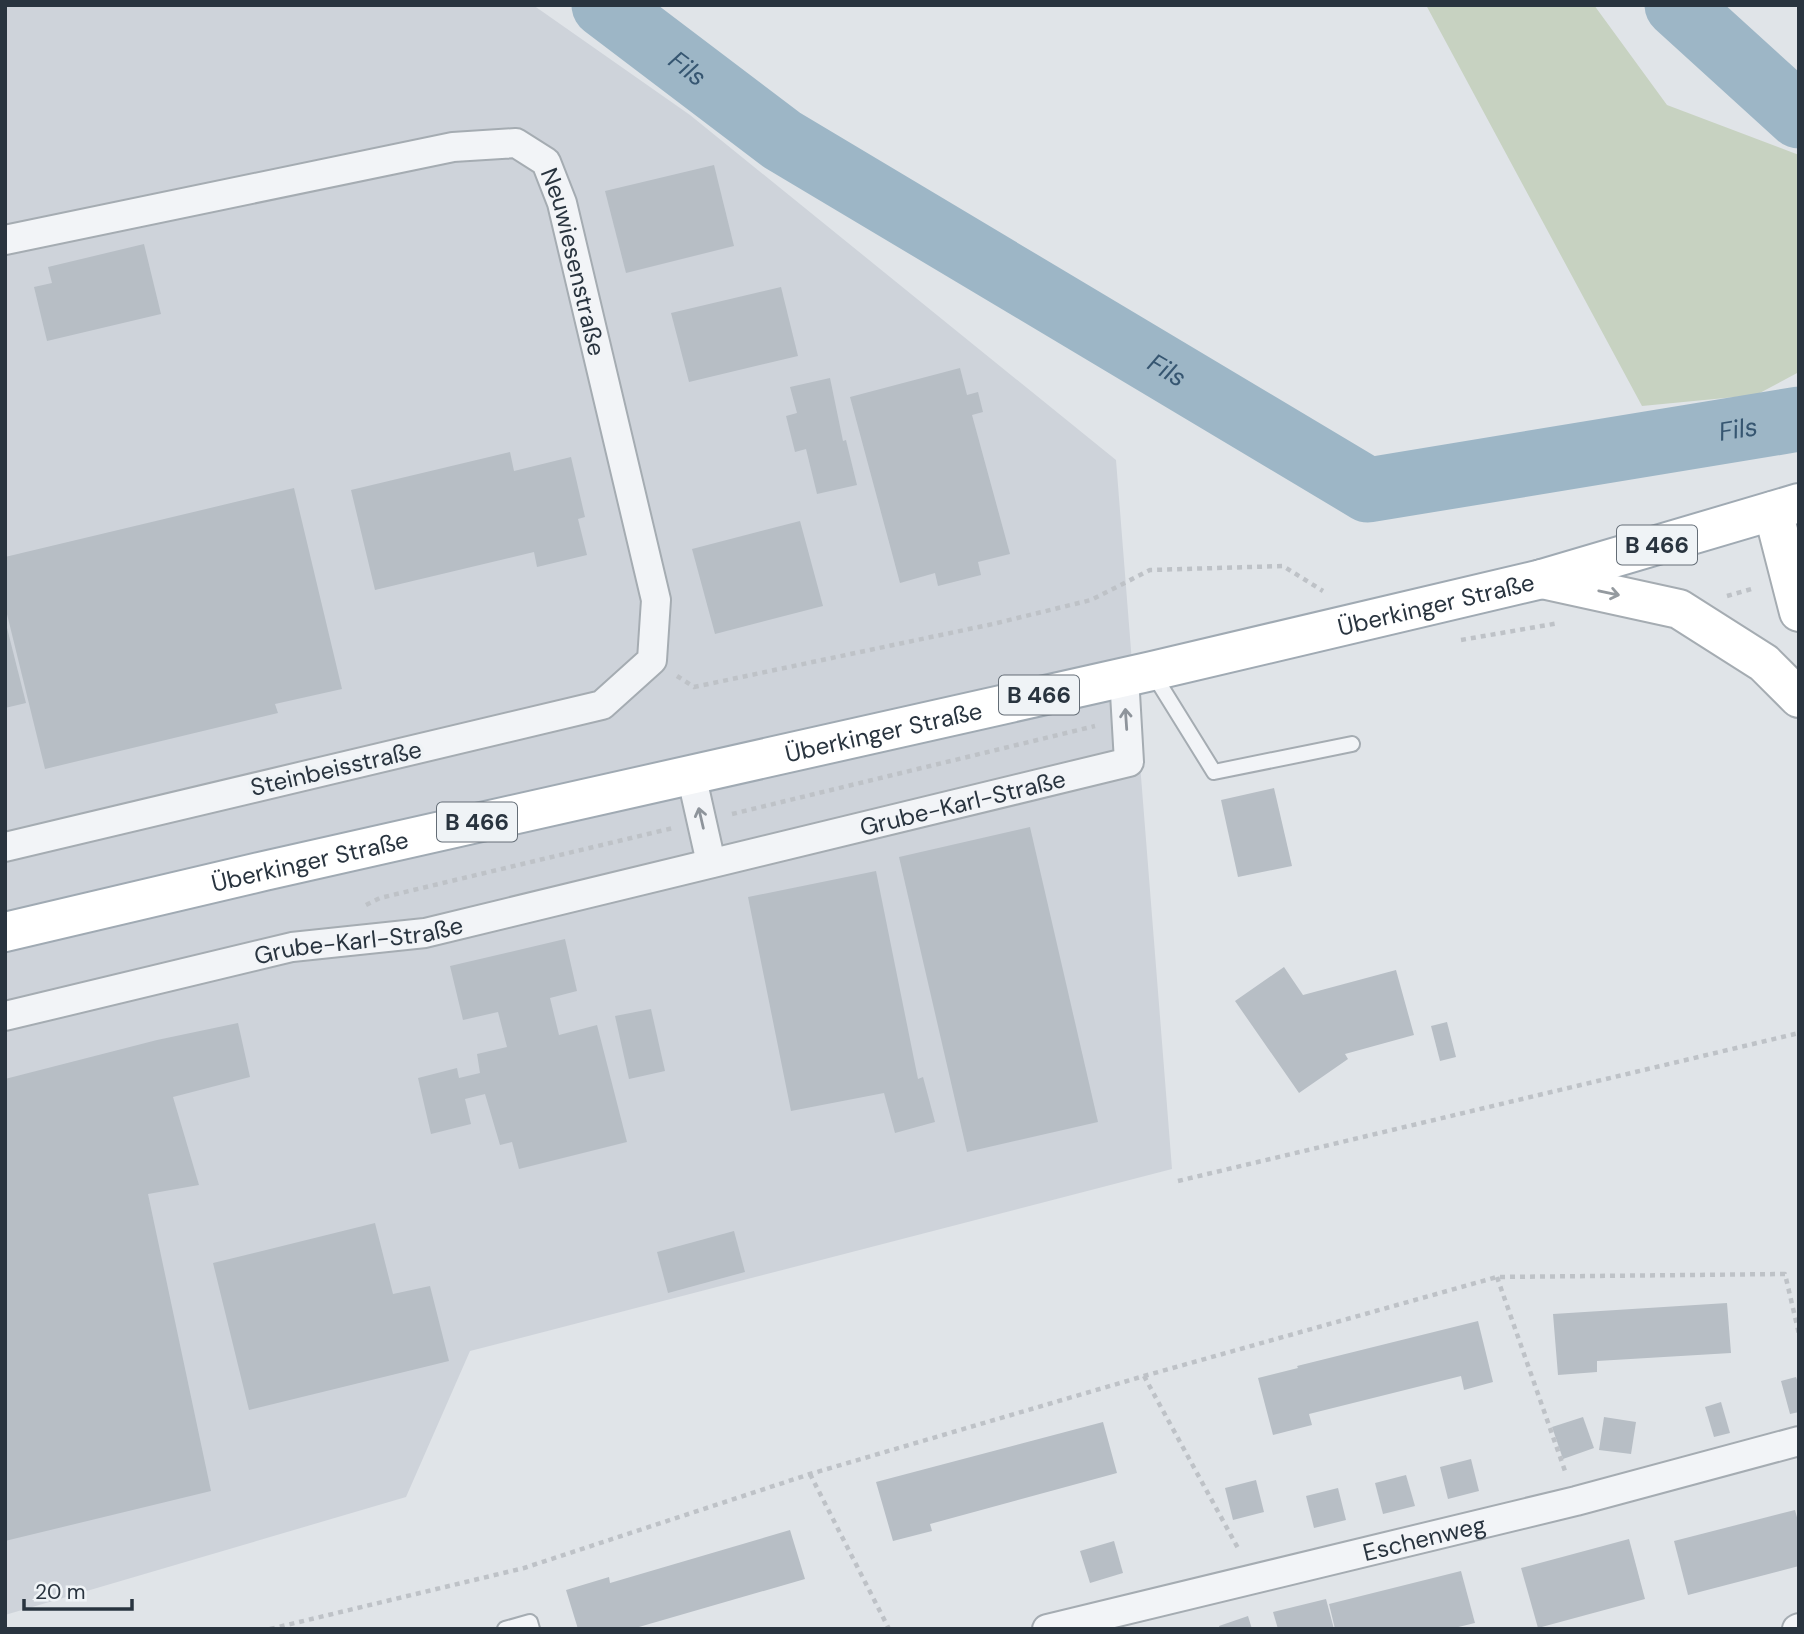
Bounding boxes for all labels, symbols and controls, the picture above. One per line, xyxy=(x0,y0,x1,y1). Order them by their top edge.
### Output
water label: Fils xyxy=(662,43,713,94)
street label: Neuwiesenstraße xyxy=(534,163,613,359)
water label: Fils xyxy=(1142,345,1193,395)
water label: Fils xyxy=(1716,409,1760,449)
road number: B 466 xyxy=(1617,526,1697,565)
street label: Überkinger Straße xyxy=(1334,566,1537,642)
one-way arrow xyxy=(1597,587,1620,601)
road number: B 466 xyxy=(999,676,1079,715)
street label: Überkinger Straße xyxy=(782,694,985,769)
one-way arrow xyxy=(1119,708,1132,731)
street label: Steinbeisstraße xyxy=(247,733,425,803)
street label: Grube-Karl-Straße xyxy=(856,763,1069,842)
road number: B 466 xyxy=(437,802,517,842)
one-way arrow xyxy=(693,807,707,830)
street label: Überkinger Straße xyxy=(208,823,411,898)
street label: Grube-Karl-Straße xyxy=(251,909,466,971)
street label: Eschenweg xyxy=(1360,1508,1489,1568)
scale bar xyxy=(24,1568,133,1612)
text: 20 m xyxy=(35,1578,86,1606)

